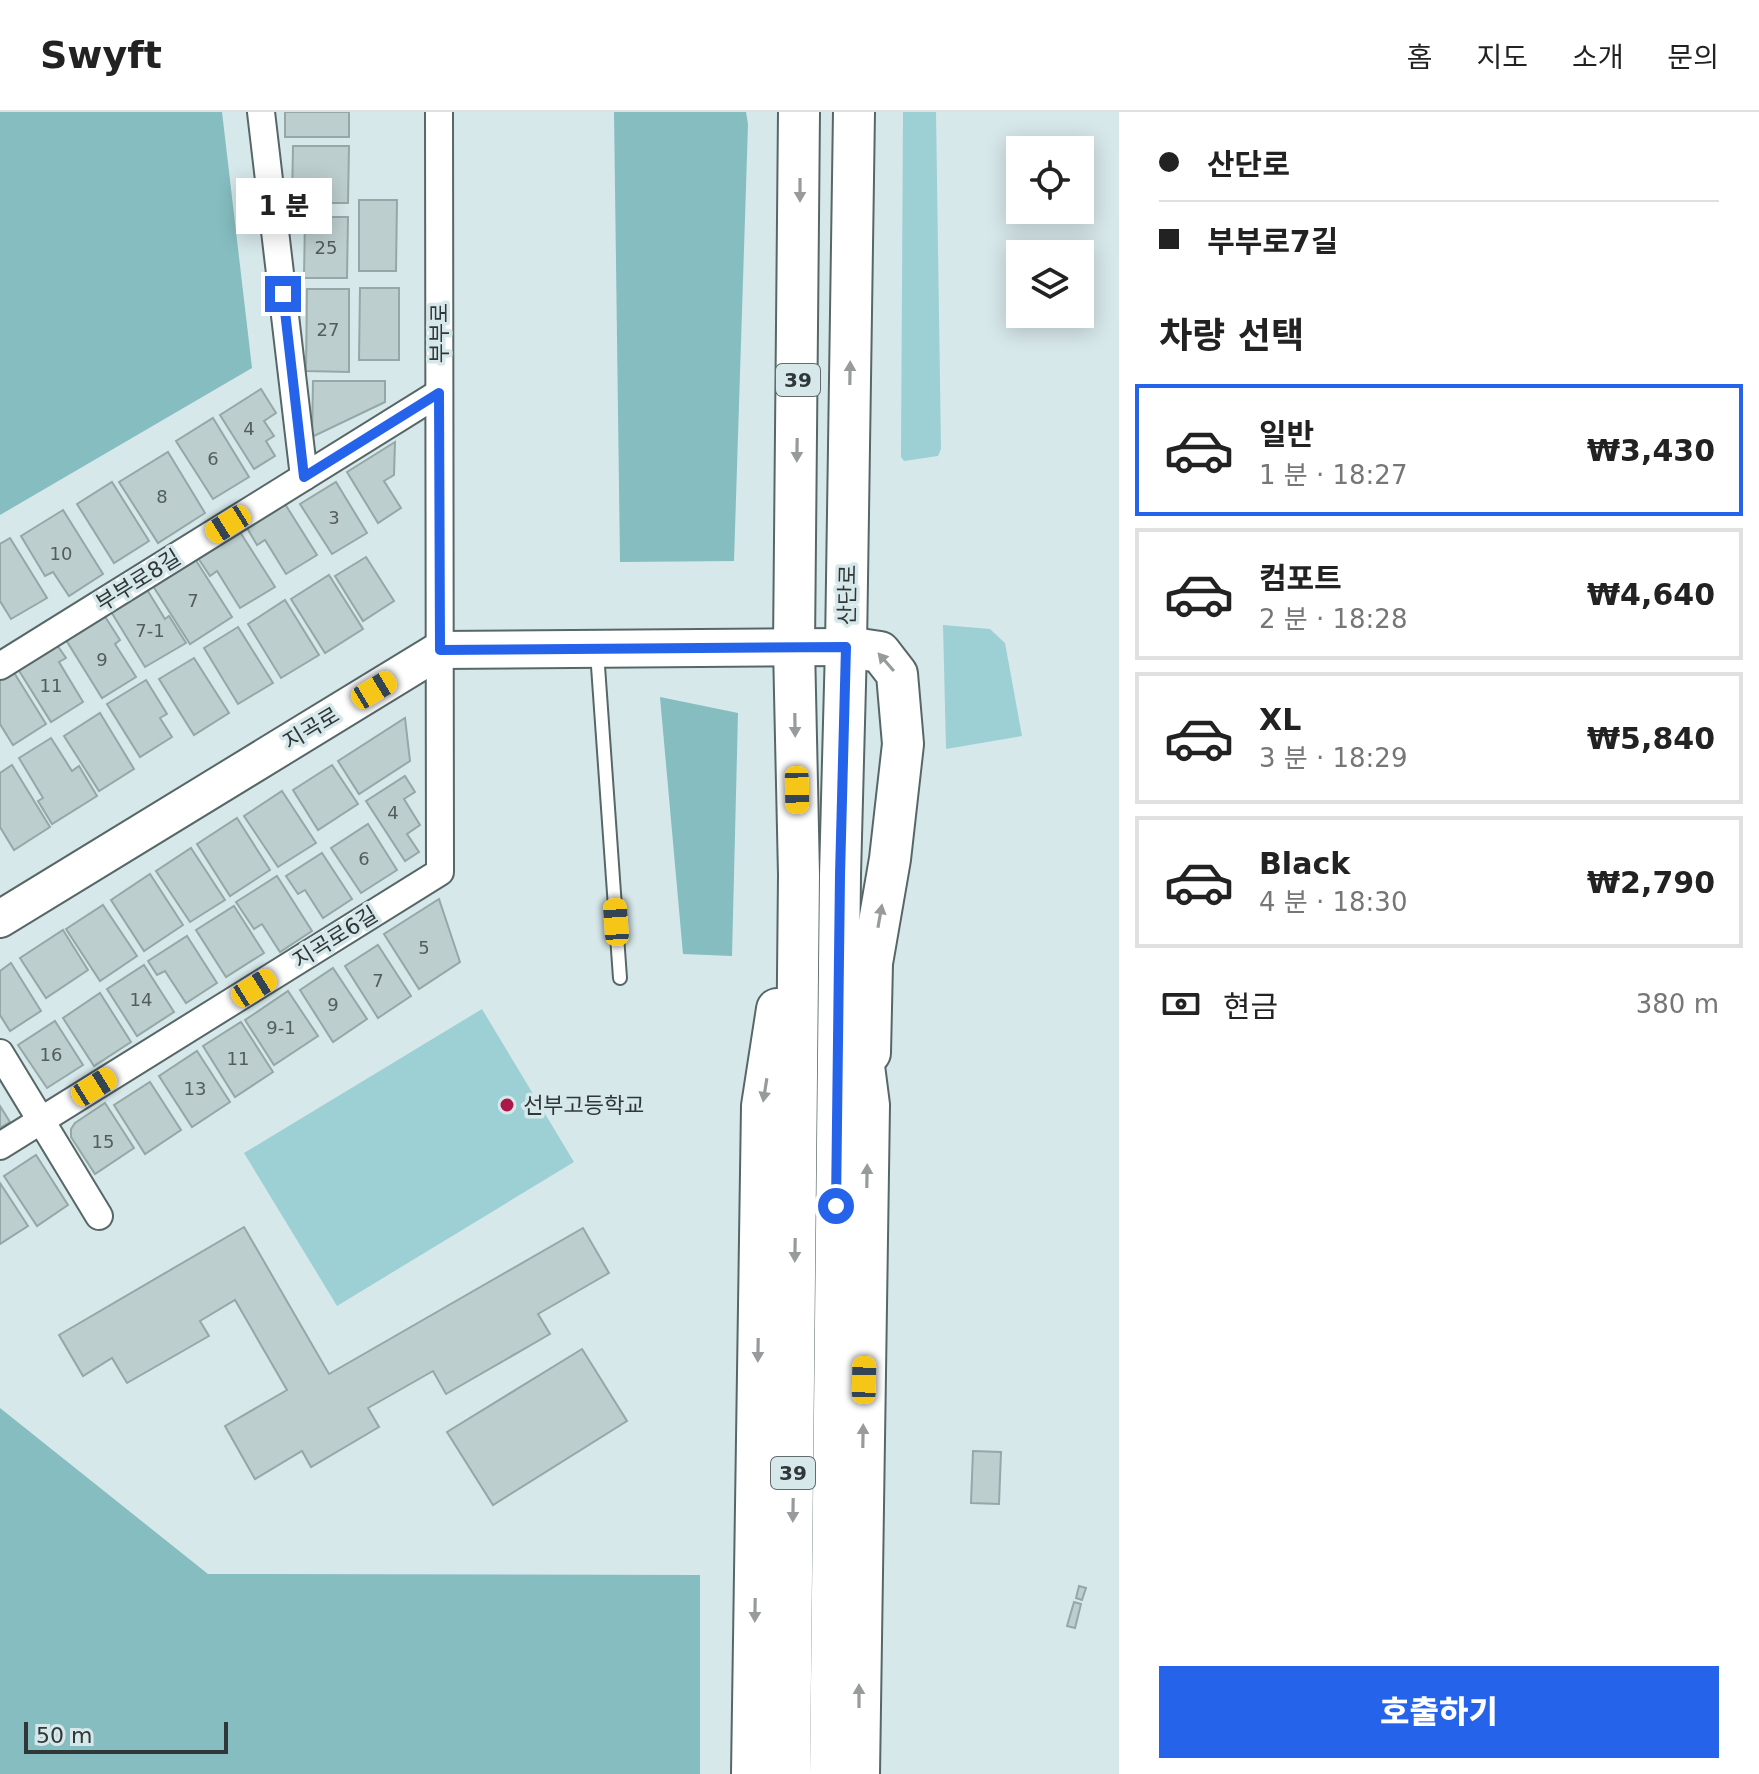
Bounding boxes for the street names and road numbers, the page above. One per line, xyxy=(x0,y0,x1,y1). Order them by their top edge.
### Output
street label: 부부로 xyxy=(427,303,452,363)
road number: 39 xyxy=(776,364,820,396)
street label: 부부로8길 xyxy=(91,545,185,616)
street label: 산단로 xyxy=(834,564,861,626)
street label: 지곡로 xyxy=(279,702,344,755)
street label: 지곡로6길 xyxy=(288,902,382,973)
road number: 39 xyxy=(771,1457,815,1489)

